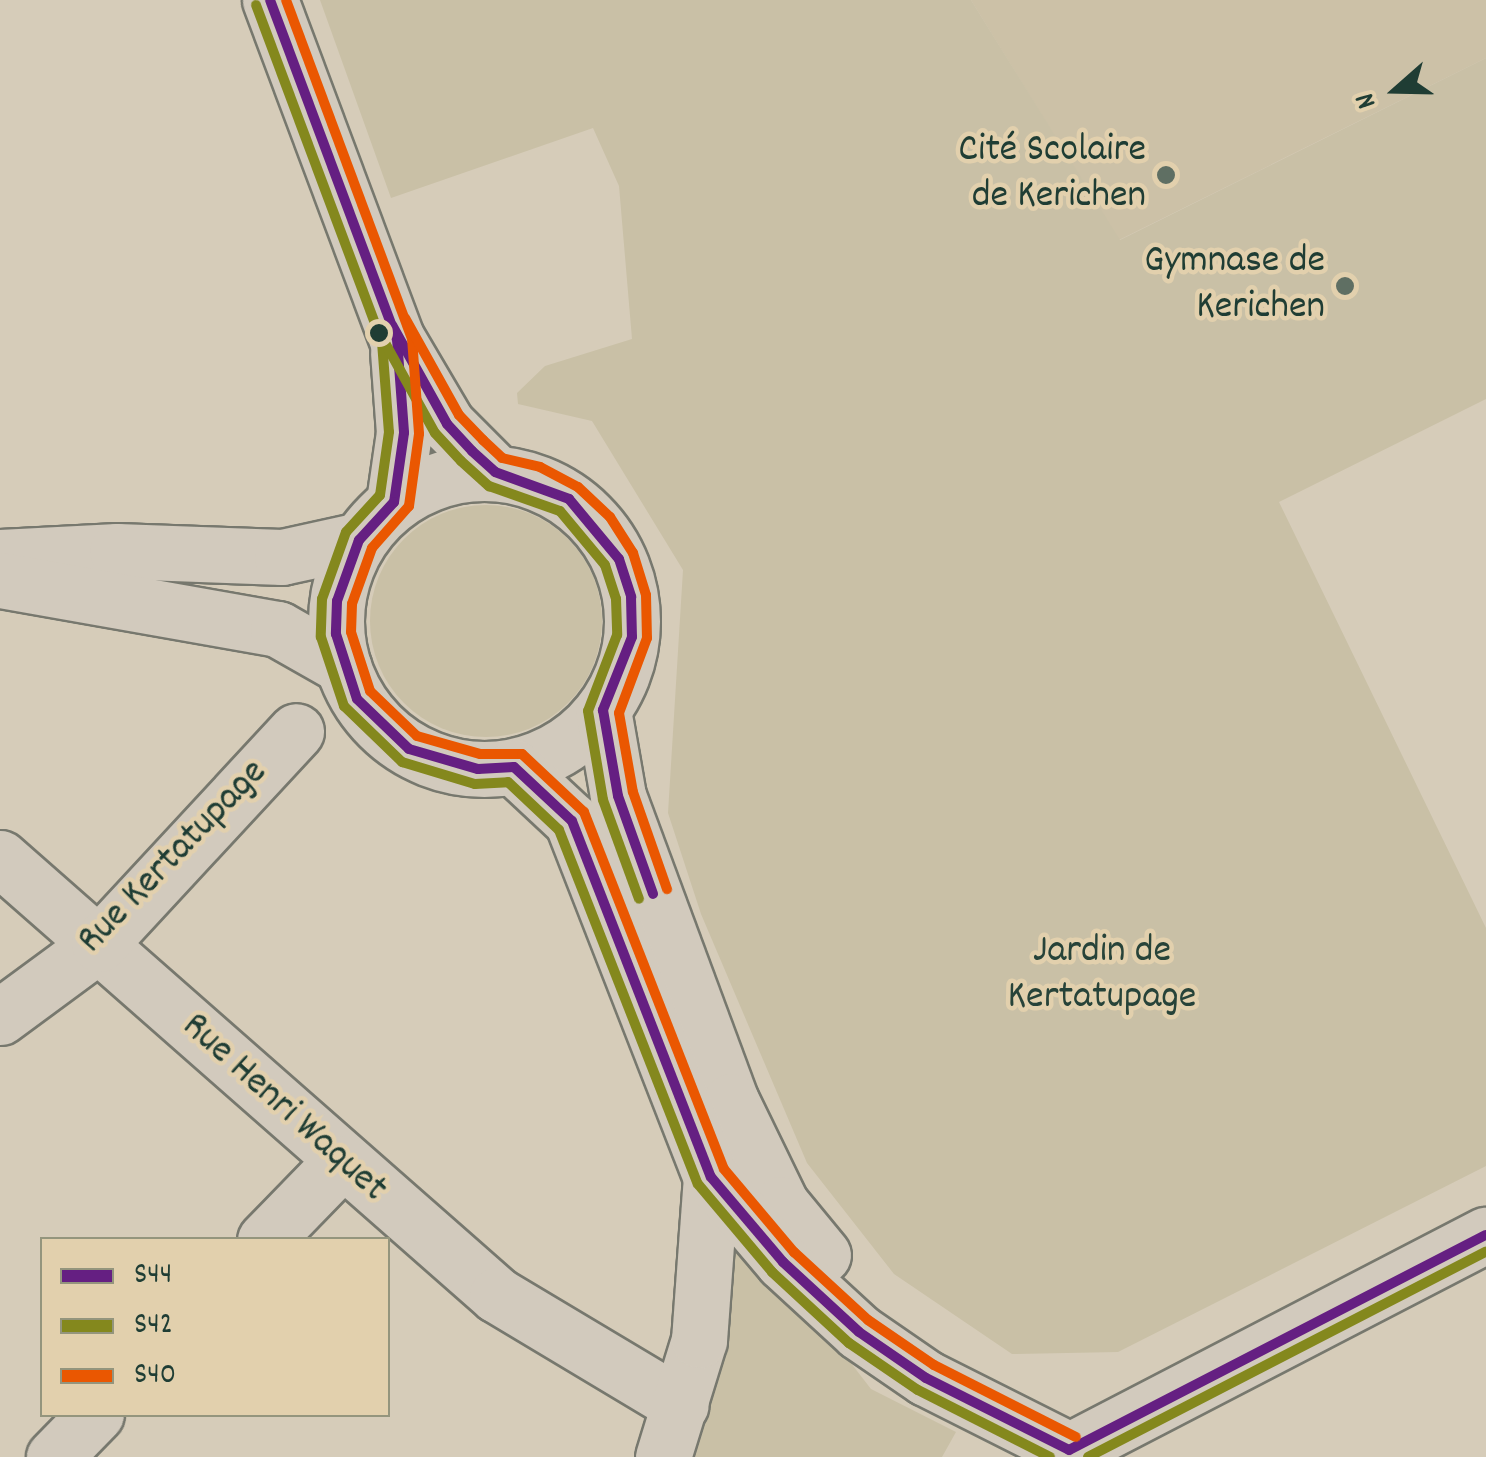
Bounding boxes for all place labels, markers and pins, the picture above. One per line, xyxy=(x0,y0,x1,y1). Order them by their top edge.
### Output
place label: Cité Scolaire de Kerichen xyxy=(958,128,1146,222)
marker: Cité Scolaire de Kerichen xyxy=(1155,164,1177,186)
place label: Gymnase de Kerichen xyxy=(1144,239,1325,333)
marker: Gymnase de Kerichen xyxy=(1334,275,1356,297)
unlabelled marker xyxy=(369,323,389,343)

